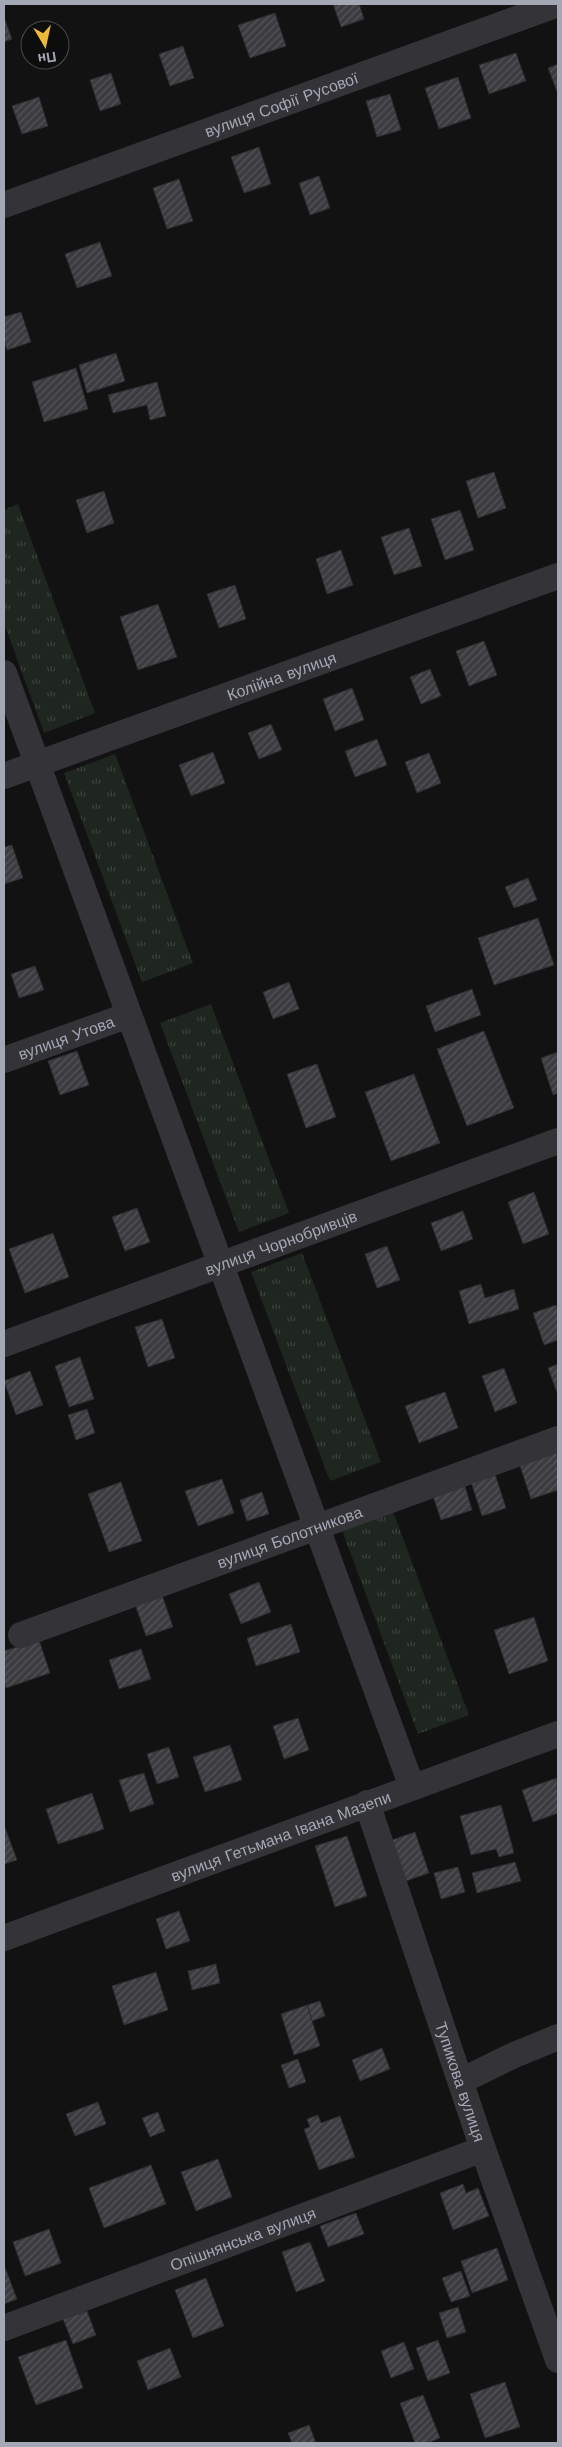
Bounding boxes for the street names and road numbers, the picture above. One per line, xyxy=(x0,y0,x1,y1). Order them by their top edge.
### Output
street label: вулиця Софії Русової xyxy=(202,68,361,141)
street label: Колійна вулиця xyxy=(224,647,339,704)
street label: вулиця Утова xyxy=(15,1012,117,1064)
street label: вулиця Чорнобривців xyxy=(202,1206,360,1279)
street label: вулиця Болотникова xyxy=(215,1502,365,1572)
street label: вулиця Гетьмана Івана Мазепи xyxy=(168,1787,393,1885)
street label: Тупикова вулиця xyxy=(432,2019,489,2144)
street label: Опішнянська вулиця xyxy=(167,2203,318,2275)

